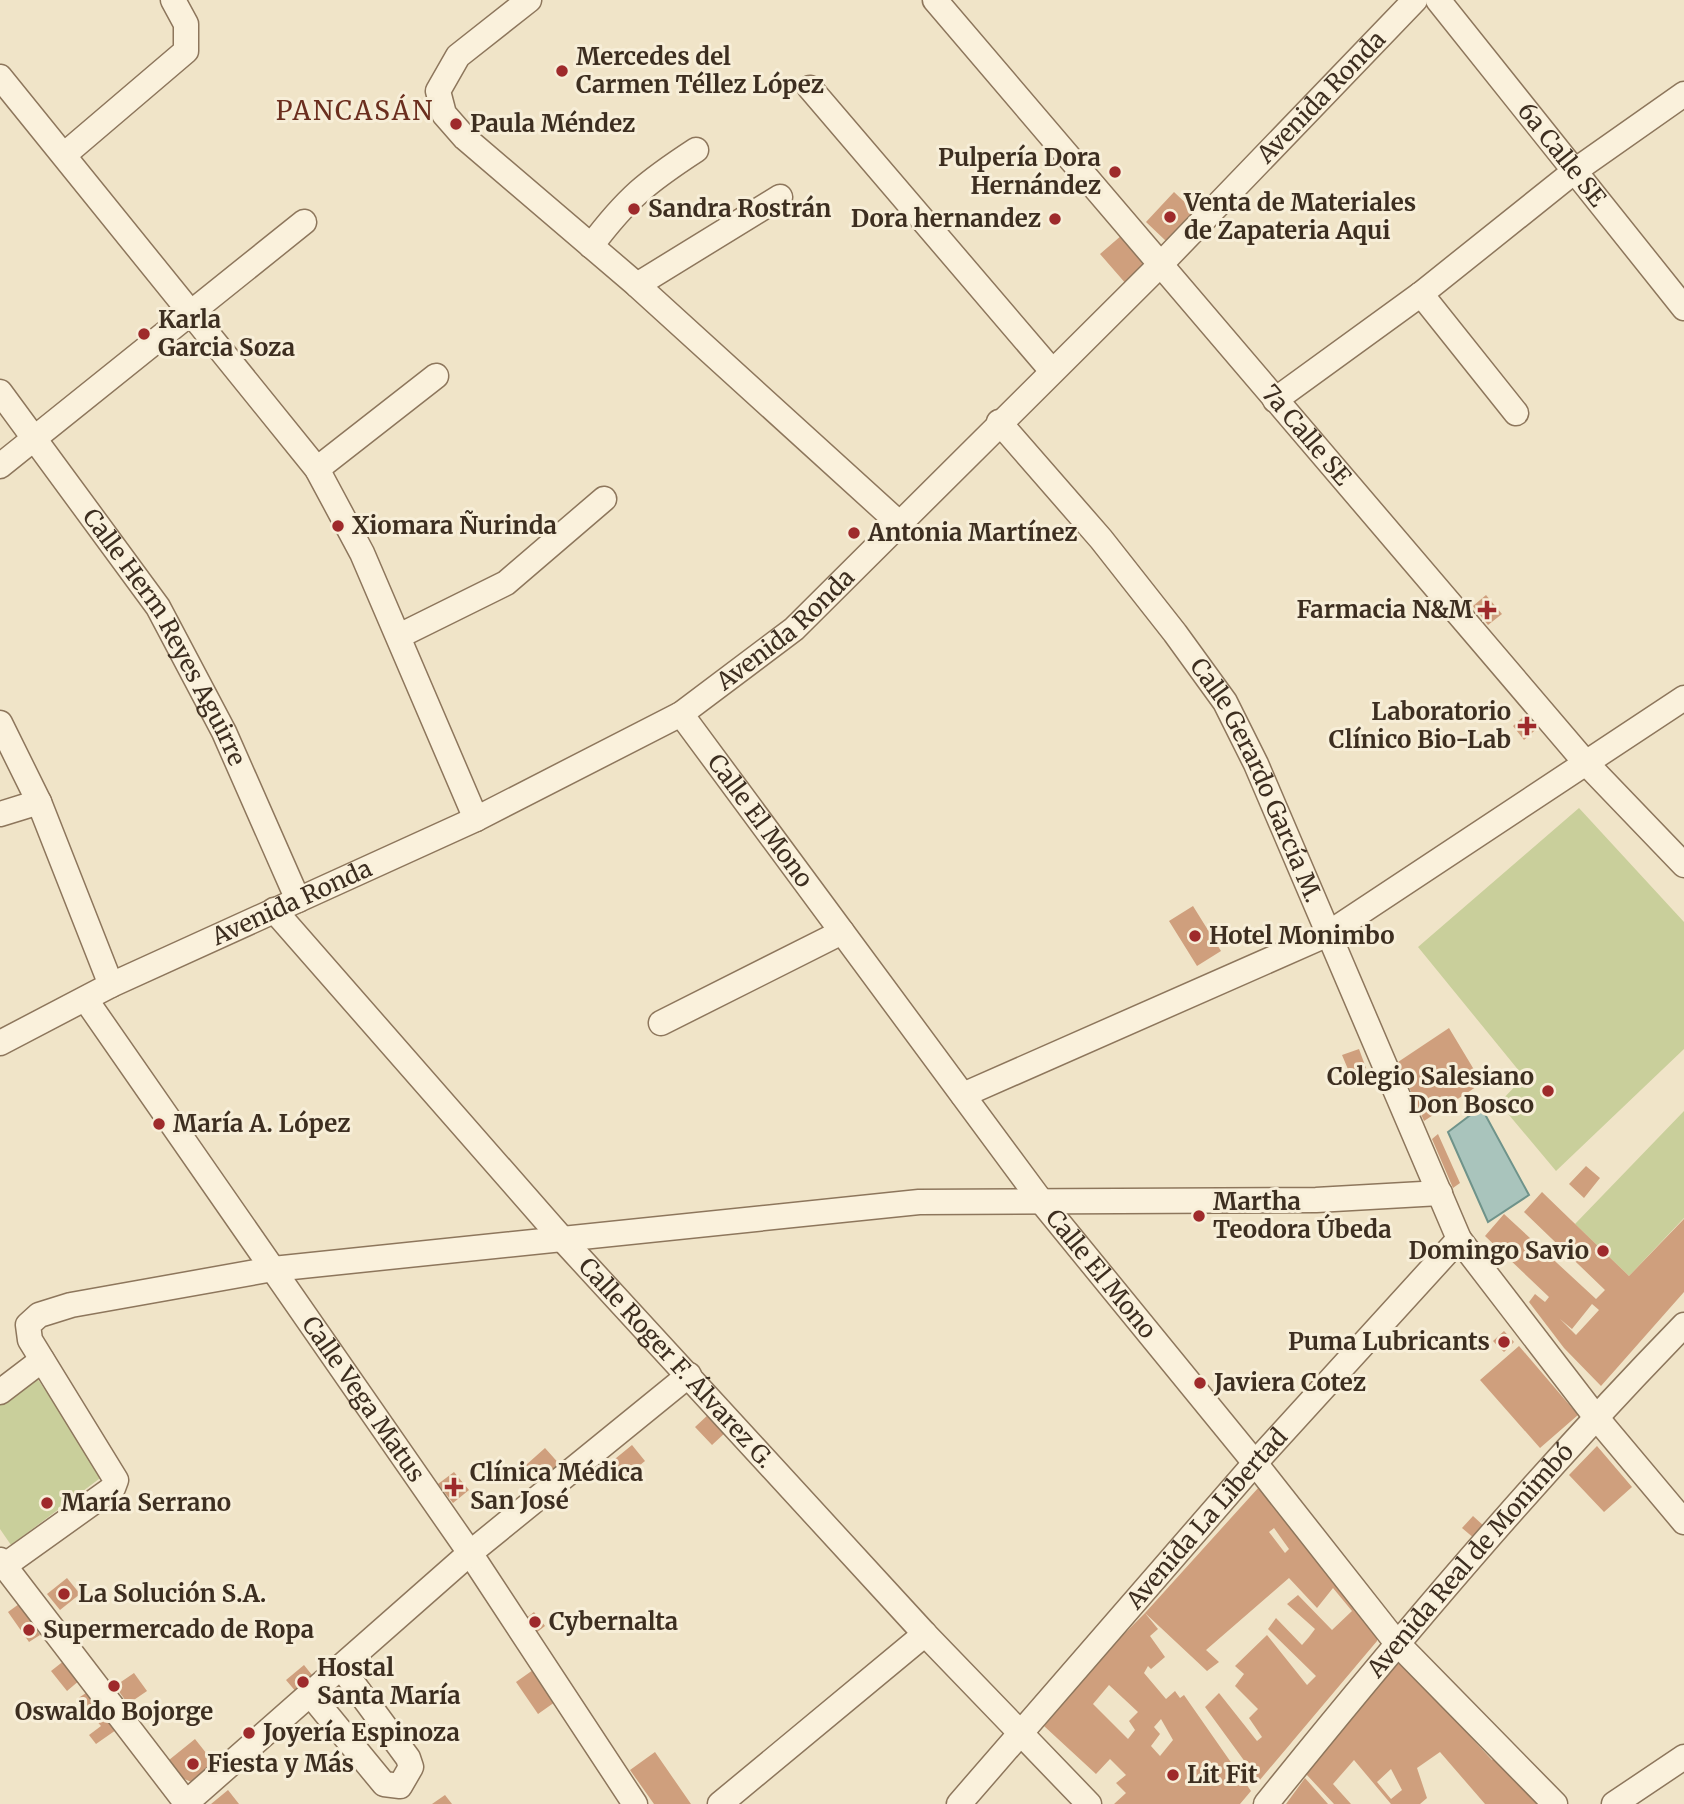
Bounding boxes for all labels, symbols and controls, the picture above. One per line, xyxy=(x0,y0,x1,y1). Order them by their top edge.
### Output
street label: Avenida Ronda xyxy=(1250,24,1392,170)
place label: Mercedes del Carmen Téllez López xyxy=(576,41,824,100)
marker: Mercedes del Carmen Téllez López xyxy=(554,63,570,79)
district label: PANCASÁN xyxy=(276,93,434,127)
street label: 6a Calle SE xyxy=(1511,96,1613,213)
place label: Paula Méndez xyxy=(470,108,635,139)
marker: Paula Méndez xyxy=(448,116,464,132)
place label: Pulpería Dora Hernández xyxy=(938,142,1101,201)
marker: Pulpería Dora Hernández xyxy=(1107,164,1123,180)
place label: Venta de Materiales de Zapateria Aqui xyxy=(1183,187,1416,246)
place label: Sandra Rostrán xyxy=(648,193,831,224)
marker: Sandra Rostrán xyxy=(626,201,642,217)
place label: Dora hernandez xyxy=(851,203,1041,234)
marker: Venta de Materiales de Zapateria Aqui xyxy=(1162,209,1178,225)
marker: Dora hernandez xyxy=(1047,211,1063,227)
place label: Karla Garcia Soza xyxy=(158,304,295,363)
marker: Karla Garcia Soza xyxy=(136,326,152,342)
street label: 7a Calle SE xyxy=(1255,378,1359,492)
street label: Calle Herm Reyes Aguirre xyxy=(76,502,253,770)
place label: Xiomara Ñurinda xyxy=(352,510,557,541)
place label: Antonia Martínez xyxy=(867,517,1078,548)
marker: Xiomara Ñurinda xyxy=(330,518,346,534)
marker: Antonia Martínez xyxy=(846,525,862,541)
street label: Avenida Ronda xyxy=(709,562,861,698)
place label: Farmacia N&M xyxy=(1296,594,1474,625)
marker: Farmacia N&M xyxy=(1479,602,1495,618)
street label: Calle Gerardo García M. xyxy=(1183,652,1329,907)
place label: Laboratorio Clínico Bio-Lab xyxy=(1329,696,1511,755)
marker: Laboratorio Clínico Bio-Lab xyxy=(1517,716,1537,736)
street label: Calle El Mono xyxy=(701,748,820,893)
street label: Avenida Ronda xyxy=(206,852,377,952)
place label: Hotel Monimbo xyxy=(1209,920,1395,951)
marker: Hotel Monimbo xyxy=(1187,928,1203,944)
place label: Colegio Salesiano Don Bosco xyxy=(1327,1061,1534,1120)
marker: Colegio Salesiano Don Bosco xyxy=(1540,1083,1556,1099)
place label: María A. López xyxy=(173,1108,350,1139)
marker: María A. López xyxy=(151,1116,167,1132)
place label: Martha Teodora Úbeda xyxy=(1213,1186,1392,1245)
street label: Calle El Mono xyxy=(1039,1203,1163,1345)
marker: Martha Teodora Úbeda xyxy=(1191,1208,1207,1224)
place label: Domingo Savio xyxy=(1408,1235,1589,1266)
marker: Domingo Savio xyxy=(1595,1243,1611,1259)
street label: Calle Roger F. Álvarez G. xyxy=(572,1251,781,1475)
street label: Calle Vega Matus xyxy=(295,1310,432,1488)
place label: Puma Lubricants xyxy=(1288,1326,1490,1357)
marker: Puma Lubricants xyxy=(1496,1334,1512,1350)
place label: Javiera Cotez xyxy=(1213,1367,1366,1398)
marker: Javiera Cotez xyxy=(1192,1375,1208,1391)
street label: Avenida La Libertad xyxy=(1119,1422,1294,1616)
street label: Avenida Real de Monimbó xyxy=(1359,1437,1580,1684)
place label: Clínica Médica San José xyxy=(470,1457,643,1516)
marker: Clínica Médica San José xyxy=(444,1477,464,1497)
place label: María Serrano xyxy=(61,1487,231,1518)
marker: María Serrano xyxy=(39,1495,55,1511)
place label: La Solución S.A. xyxy=(78,1578,266,1609)
marker: La Solución S.A. xyxy=(56,1586,72,1602)
place label: Cybernalta xyxy=(549,1606,678,1637)
place label: Supermercado de Ropa xyxy=(43,1614,314,1645)
marker: Cybernalta xyxy=(527,1614,543,1630)
marker: Supermercado de Ropa xyxy=(21,1622,37,1638)
place label: Hostal Santa María xyxy=(317,1652,461,1711)
marker: Hostal Santa María xyxy=(295,1674,311,1690)
marker: Oswaldo Bojorge xyxy=(106,1678,122,1694)
place label: Oswaldo Bojorge xyxy=(15,1696,213,1727)
place label: Joyería Espinoza xyxy=(262,1717,460,1748)
marker: Joyería Espinoza xyxy=(241,1725,257,1741)
place label: Fiesta y Más xyxy=(207,1748,354,1779)
marker: Fiesta y Más xyxy=(185,1756,201,1772)
place label: Lit Fit xyxy=(1187,1759,1258,1790)
marker: Lit Fit xyxy=(1165,1767,1181,1783)

